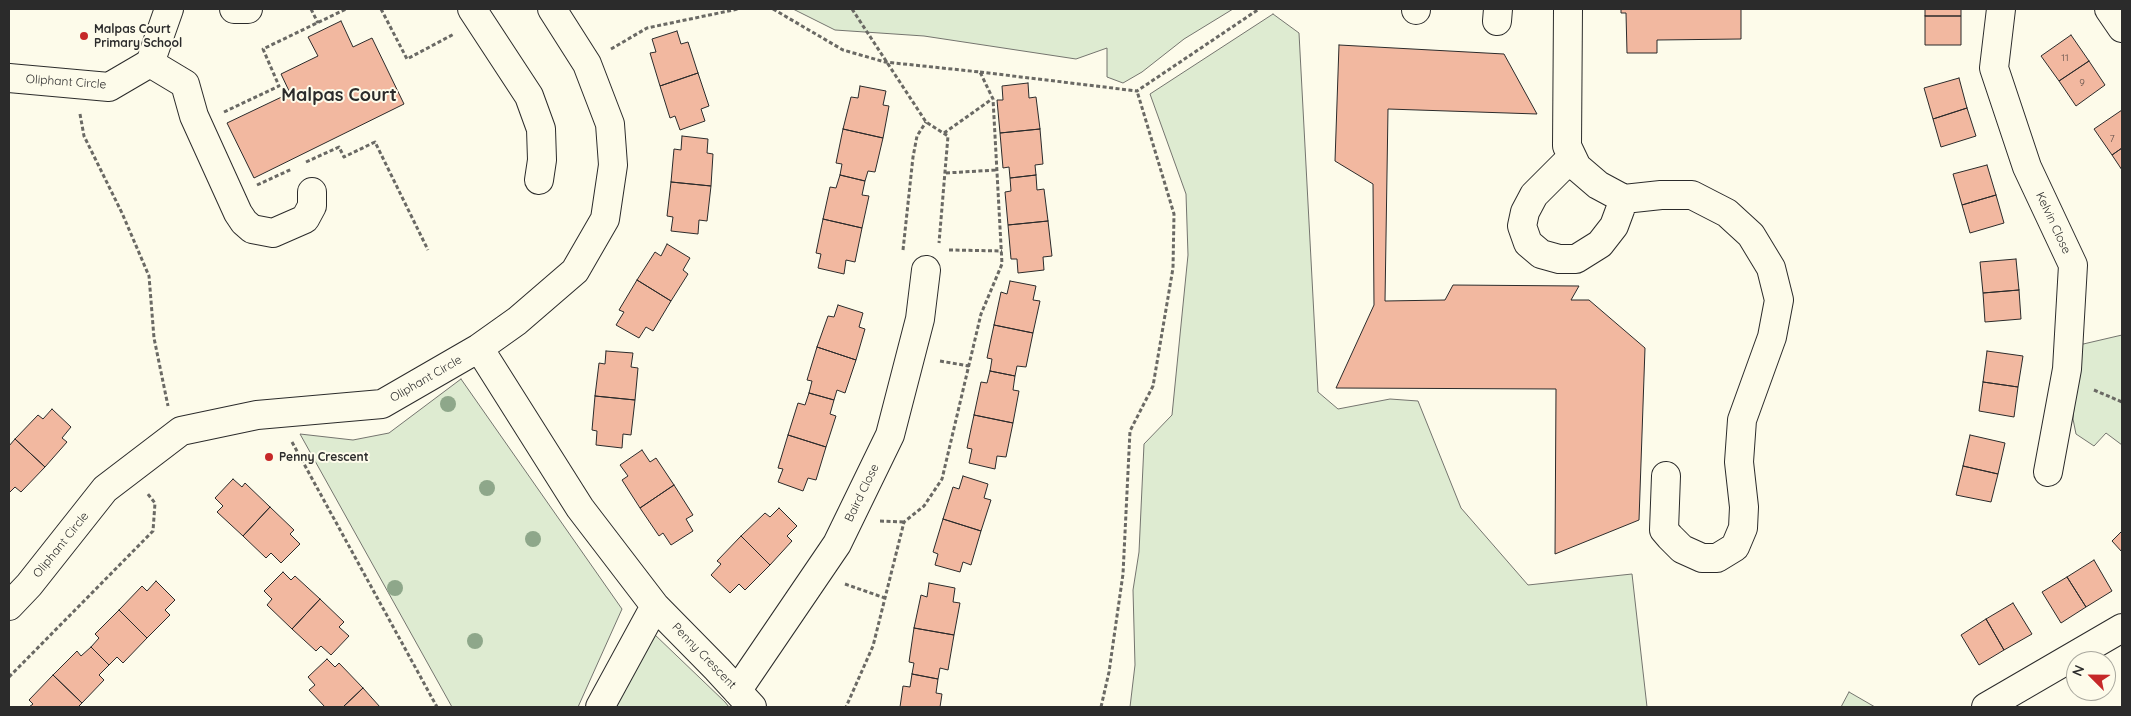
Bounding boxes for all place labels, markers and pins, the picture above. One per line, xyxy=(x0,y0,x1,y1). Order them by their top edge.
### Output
place label: Malpas Court Primary School xyxy=(94,22,182,50)
marker: Malpas Court Primary School xyxy=(78,30,90,42)
place label: Penny Crescent xyxy=(279,450,369,464)
marker: Penny Crescent xyxy=(263,451,275,463)

